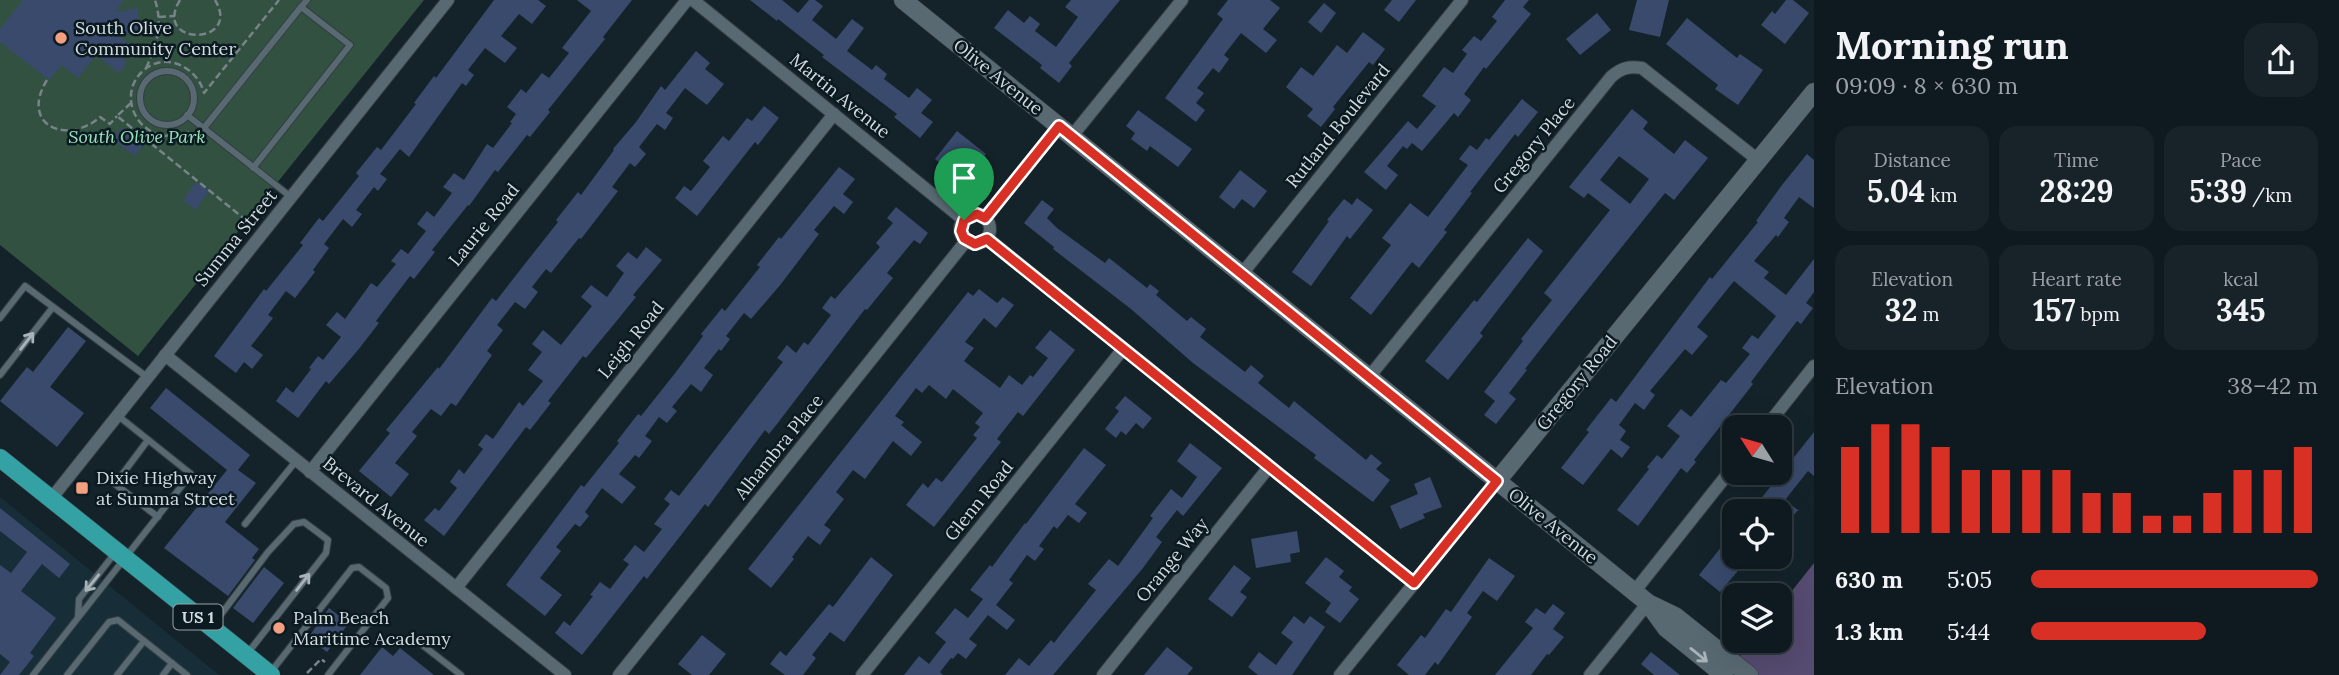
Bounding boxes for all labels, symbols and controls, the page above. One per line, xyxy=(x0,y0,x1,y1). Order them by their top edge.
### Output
place label: South Olive Community Center xyxy=(75,16,236,60)
text: Morning run xyxy=(1835,21,2069,69)
button: share xyxy=(2244,23,2318,97)
marker: South Olive Community Center xyxy=(53,30,69,46)
street label: Olive Avenue xyxy=(949,33,1048,120)
street label: Martin Avenue xyxy=(785,48,895,143)
street label: Rutland Boulevard xyxy=(1280,59,1395,192)
text: 09:09 · 8 × 630 m xyxy=(1835,71,2018,100)
street label: Gregory Place xyxy=(1488,91,1580,198)
park label: South Olive Park xyxy=(68,125,206,148)
pin xyxy=(934,148,994,220)
text: Distance xyxy=(1874,148,1951,172)
text: Time xyxy=(2054,148,2099,172)
text: Pace xyxy=(2220,148,2262,172)
icon: arrive xyxy=(945,159,983,197)
text: 5.04 xyxy=(1867,172,1925,210)
text: 28:29 xyxy=(2040,172,2113,210)
text: 5:39 xyxy=(2189,172,2247,210)
street label: Laurie Road xyxy=(443,178,524,271)
text: km xyxy=(1925,183,1957,207)
text: /km xyxy=(2247,183,2292,207)
street label: Summa Street xyxy=(190,185,282,291)
text: Elevation xyxy=(1871,267,1953,291)
text: Heart rate xyxy=(2031,267,2122,291)
text: kcal xyxy=(2223,267,2258,291)
text: 32 xyxy=(1885,291,1918,329)
text: 157 xyxy=(2033,291,2076,329)
text: 345 xyxy=(2216,291,2266,329)
street label: Leigh Road xyxy=(592,296,669,383)
text: m xyxy=(1918,302,1940,326)
text: bpm xyxy=(2076,302,2120,326)
street label: Gregory Road xyxy=(1531,330,1622,435)
one-way arrow xyxy=(19,333,34,351)
text: Elevation xyxy=(1835,371,1934,400)
text: 38–42 m xyxy=(2227,371,2318,400)
street label: Alhambra Place xyxy=(729,389,828,505)
north arrow xyxy=(1722,415,1792,485)
map controls xyxy=(1722,415,1792,653)
street label: Brevard Avenue xyxy=(318,452,435,552)
street label: Glenn Road xyxy=(939,456,1018,545)
place label: Dixie Highway at Summa Street xyxy=(96,466,235,510)
marker: Dixie Highway at Summa Street xyxy=(74,480,90,496)
street label: Olive Avenue xyxy=(1504,482,1603,569)
button: locate xyxy=(1722,499,1792,569)
street label: Orange Way xyxy=(1130,512,1213,607)
text: 630 m xyxy=(1835,565,1903,594)
text: 5:05 xyxy=(1947,565,1992,594)
one-way arrow xyxy=(84,574,99,592)
one-way arrow xyxy=(296,574,311,592)
button: layers xyxy=(1722,583,1792,653)
road number: US 1 xyxy=(174,604,222,630)
place label: Palm Beach Maritime Academy xyxy=(293,606,451,650)
text: 1.3 km xyxy=(1835,617,1903,646)
text: 5:44 xyxy=(1947,617,1990,646)
marker: Palm Beach Maritime Academy xyxy=(271,620,287,636)
one-way arrow xyxy=(1690,647,1708,663)

